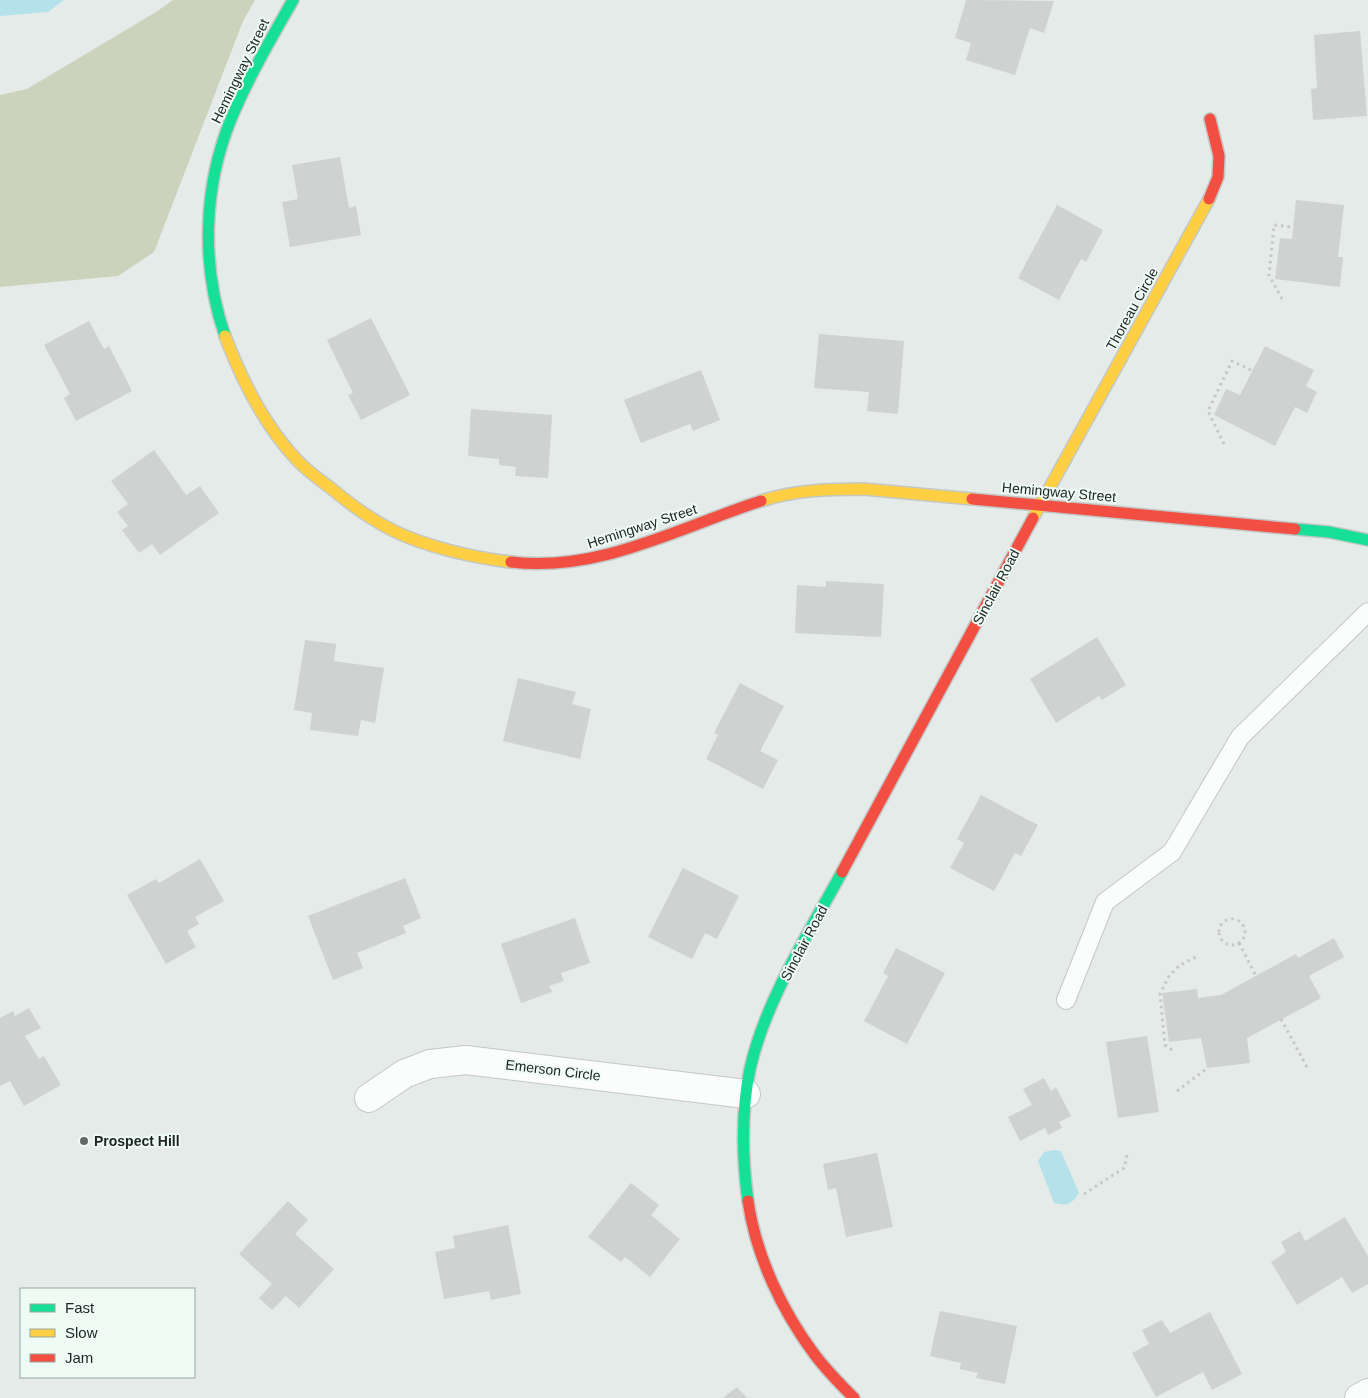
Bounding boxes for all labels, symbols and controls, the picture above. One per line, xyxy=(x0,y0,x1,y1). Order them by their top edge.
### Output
street label: Hemingway Street xyxy=(208,16,272,126)
street label: Thoreau Circle xyxy=(1103,265,1161,353)
street label: Hemingway Street xyxy=(1001,479,1117,505)
street label: Hemingway Street xyxy=(585,501,699,551)
street label: Sinclair Road xyxy=(969,546,1023,628)
street label: Sinclair Road xyxy=(777,902,831,984)
street label: Emerson Circle xyxy=(505,1056,602,1084)
place label: Prospect Hill xyxy=(94,1133,180,1149)
marker: Prospect Hill xyxy=(78,1135,90,1147)
legend xyxy=(20,1288,195,1378)
text: Fast xyxy=(65,1299,95,1316)
text: Slow xyxy=(65,1324,98,1341)
text: Jam xyxy=(65,1349,93,1366)

